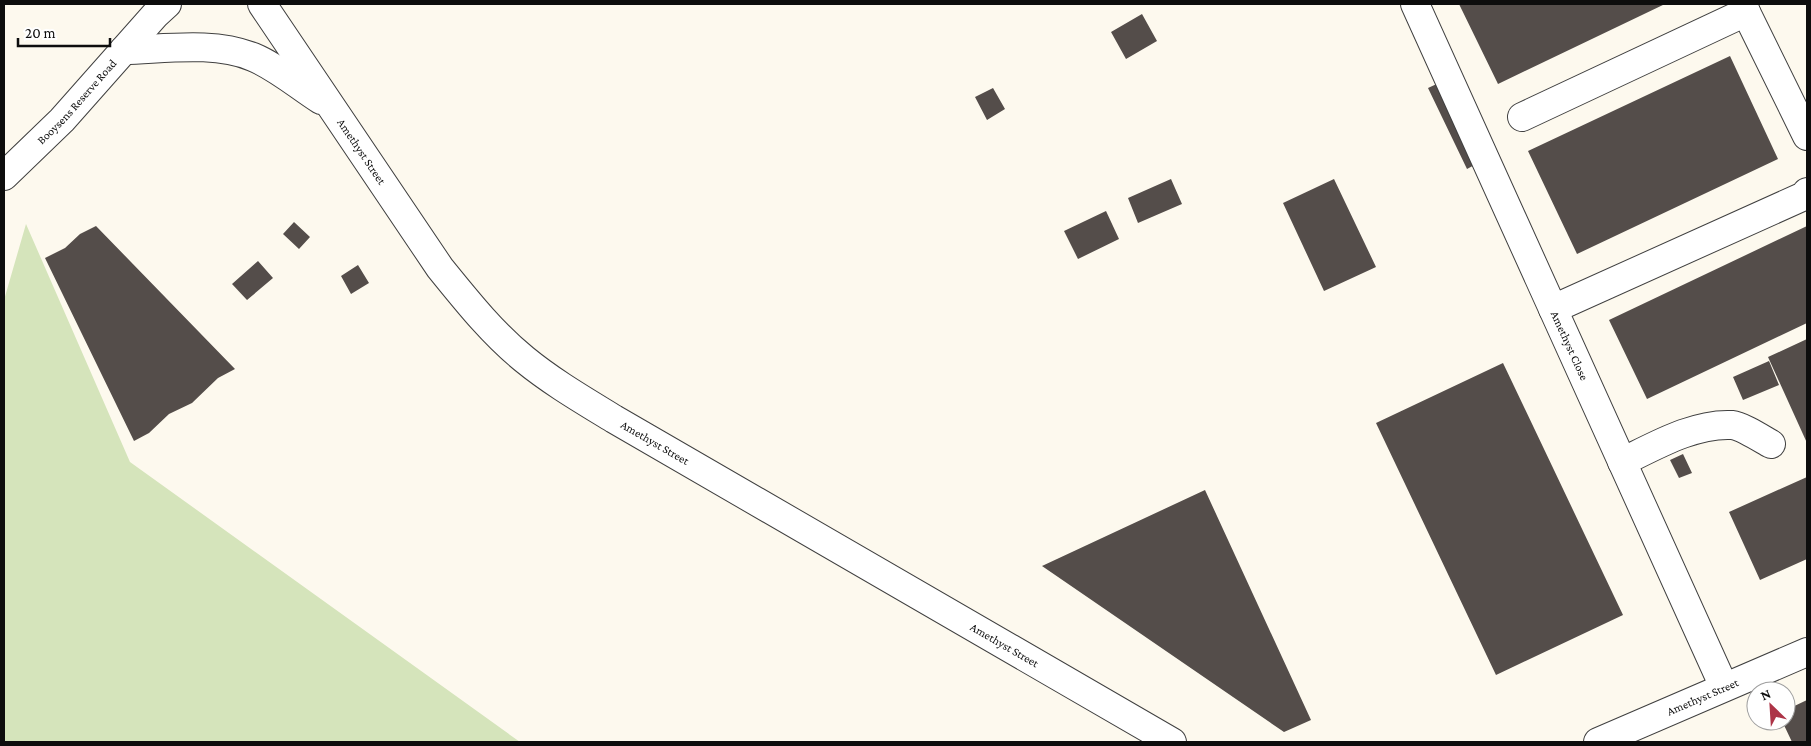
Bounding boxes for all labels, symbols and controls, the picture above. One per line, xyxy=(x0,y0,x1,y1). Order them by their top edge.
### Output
scale bar xyxy=(18,15,110,47)
text: 20 m xyxy=(25,25,56,41)
street label: Booysens Reserve Road xyxy=(34,56,120,147)
street label: Amethyst Street xyxy=(334,116,389,188)
street label: Amethyst Close xyxy=(1548,309,1591,383)
street label: Amethyst Street xyxy=(618,417,693,468)
street label: Amethyst Street xyxy=(968,620,1042,671)
street label: Amethyst Street xyxy=(1665,675,1742,719)
north arrow xyxy=(1746,681,1796,731)
text: N xyxy=(1758,685,1774,703)

